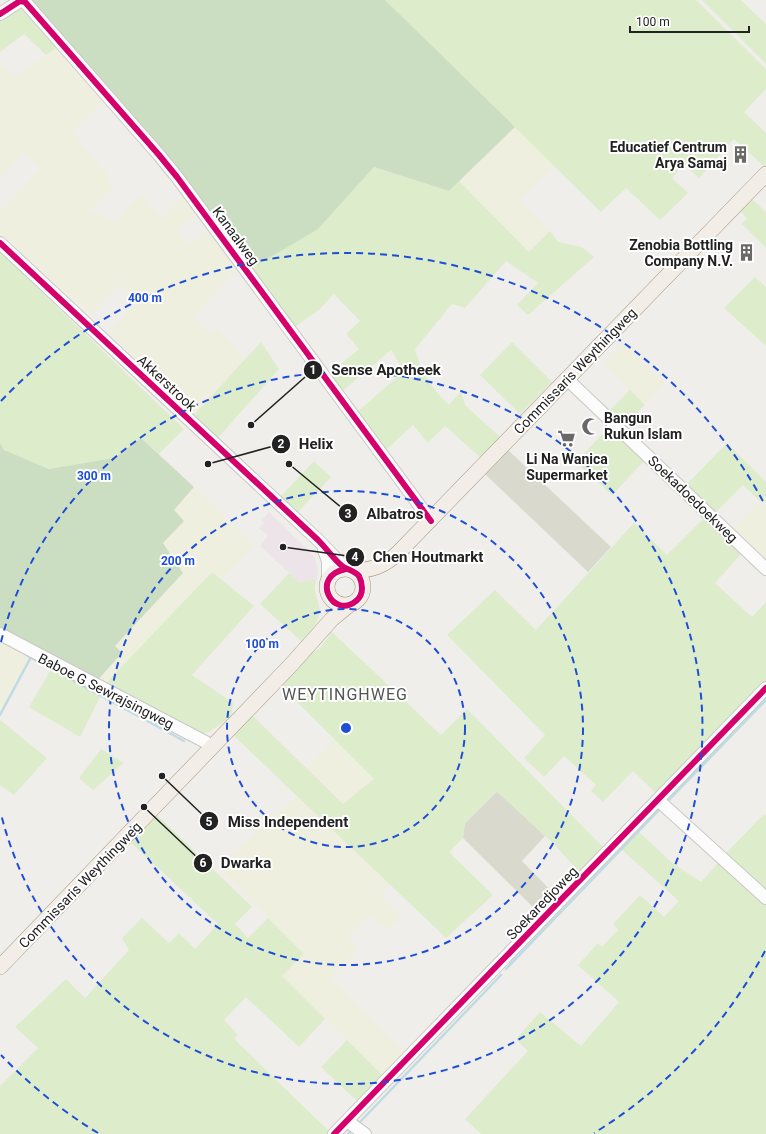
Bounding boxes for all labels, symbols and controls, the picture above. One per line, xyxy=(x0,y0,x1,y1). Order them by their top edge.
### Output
scale bar xyxy=(630,8,749,34)
text: 100 m xyxy=(636,15,670,29)
place label: Educatief Centrum Arya Samaj xyxy=(610,139,727,171)
building icon: Educatief Centrum Arya Samaj xyxy=(730,145,750,165)
street label: Kanaalweg xyxy=(209,204,263,268)
place label: Zenobia Bottling Company N.V. xyxy=(629,237,733,269)
building icon: Zenobia Bottling Company N.V. xyxy=(736,243,756,263)
text: 400 m xyxy=(128,291,162,305)
street label: Commissaris Weythingweg xyxy=(510,305,640,437)
street label: Akkerstrook xyxy=(134,352,200,415)
callout: Sense Apotheek xyxy=(303,356,448,383)
text: Sense Apotheek xyxy=(331,361,442,379)
text: 1 xyxy=(310,363,316,377)
place label: Bangun Rukun Islam xyxy=(604,410,682,442)
mosque icon: Bangun Rukun Islam xyxy=(581,416,601,436)
supermarket icon: Li Na Wanica Supermarket xyxy=(557,429,577,449)
callout: Helix xyxy=(271,430,342,457)
text: Helix xyxy=(299,435,333,453)
text: 2 xyxy=(278,437,285,451)
place label: Li Na Wanica Supermarket xyxy=(526,451,608,483)
street label: Soekadoedoekweg xyxy=(645,452,741,546)
text: 300 m xyxy=(77,469,111,483)
callout: Albatros xyxy=(338,500,431,527)
text: Albatros xyxy=(366,505,424,523)
text: 3 xyxy=(345,507,352,521)
callout: Chen Houtmarkt xyxy=(345,543,491,570)
text: Chen Houtmarkt xyxy=(373,548,483,566)
text: 4 xyxy=(352,550,359,564)
text: 200 m xyxy=(161,554,195,568)
text: 100 m xyxy=(245,637,279,651)
street label: Baboe G Sewrajsingweg xyxy=(36,650,176,732)
district label: WEYTINGHWEG xyxy=(282,685,408,704)
centre of rings xyxy=(339,721,353,735)
callout: Miss Independent xyxy=(199,808,356,835)
text: Miss Independent xyxy=(228,813,348,831)
text: 5 xyxy=(206,815,213,829)
street label: Commissaris Weythingweg xyxy=(15,819,145,951)
callout: Dwarka xyxy=(193,850,279,877)
text: Dwarka xyxy=(221,854,271,872)
text: 6 xyxy=(200,856,207,870)
street label: Soekaredjoweg xyxy=(503,863,581,943)

